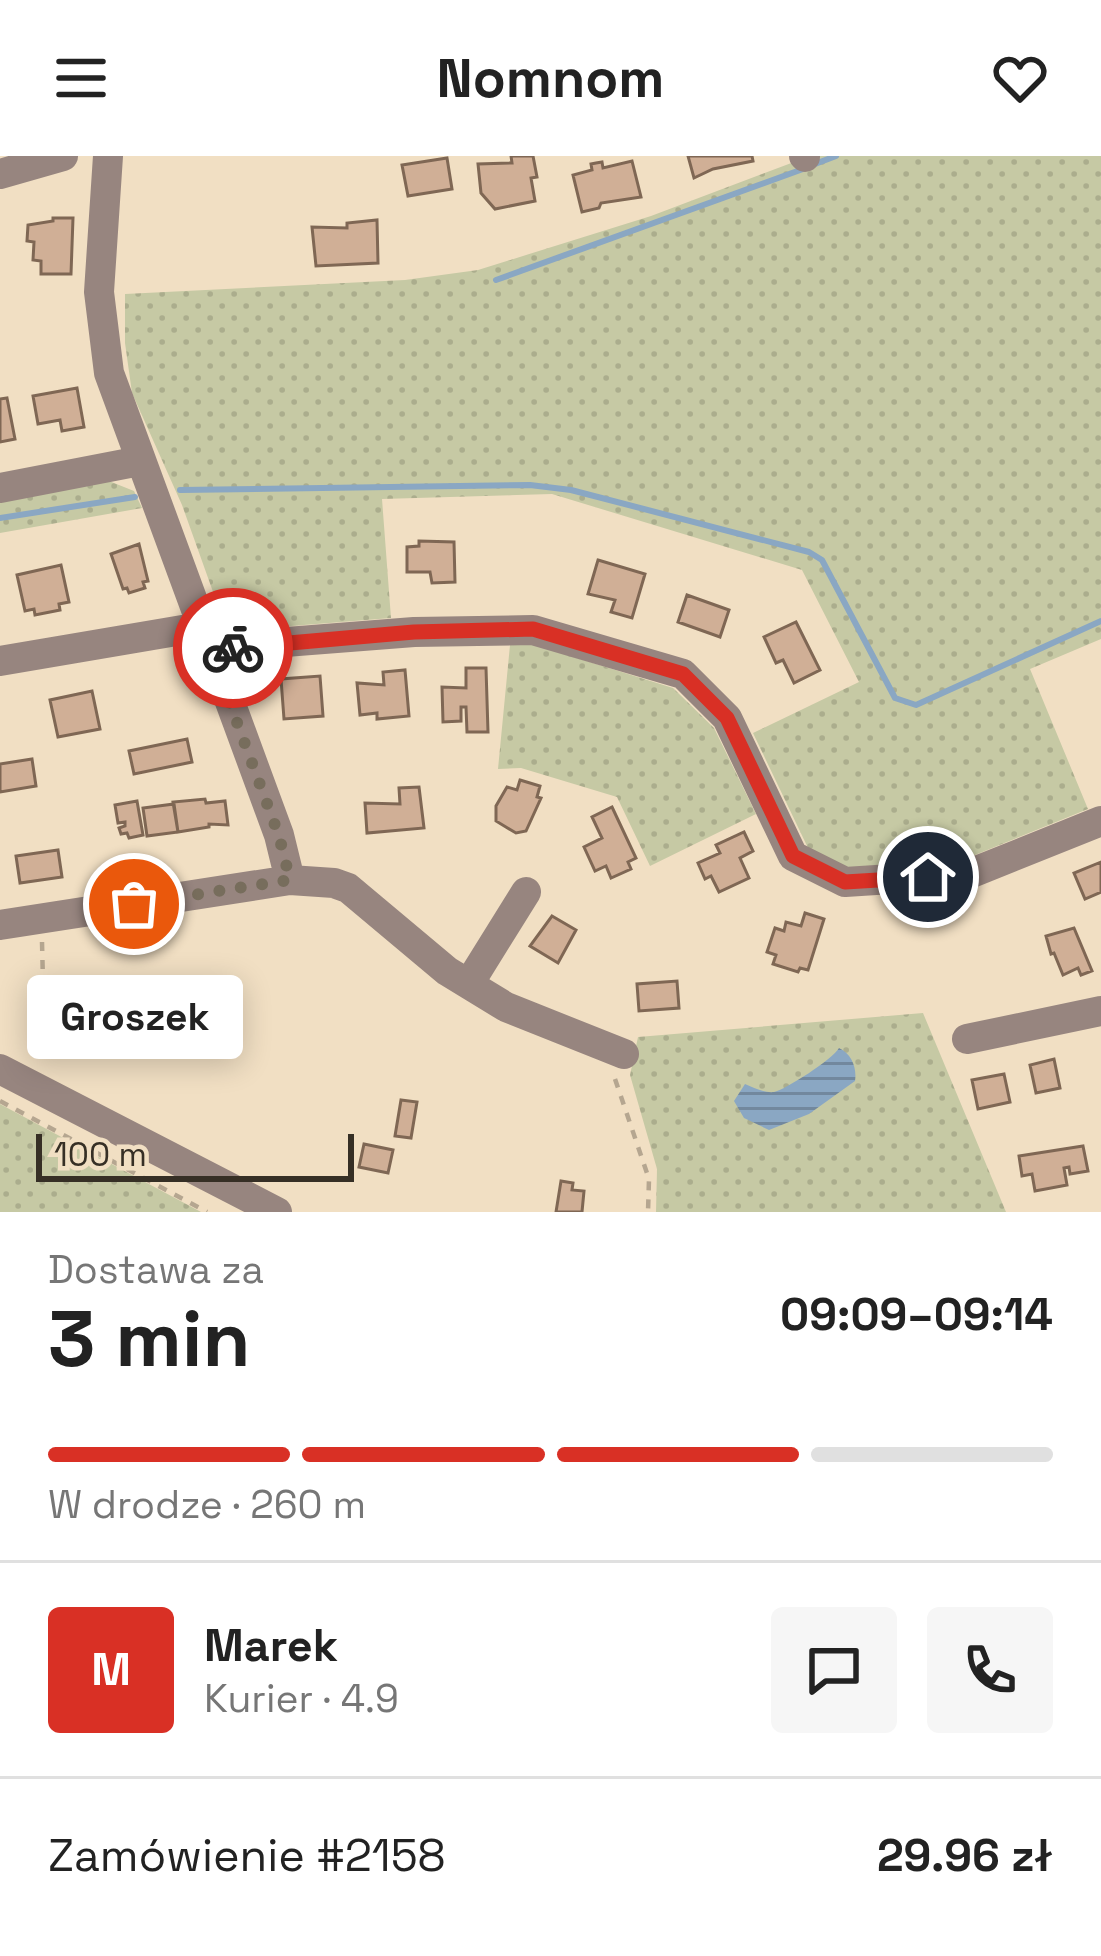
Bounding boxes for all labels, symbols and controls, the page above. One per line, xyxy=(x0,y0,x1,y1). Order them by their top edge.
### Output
text: Nomnom xyxy=(437,44,664,113)
icon: menu xyxy=(48,45,114,111)
icon: heart xyxy=(987,45,1053,111)
courier xyxy=(173,588,293,708)
icon: bike xyxy=(200,615,266,681)
pin xyxy=(877,826,979,928)
icon: home xyxy=(895,844,961,910)
pin xyxy=(83,853,185,955)
icon: bag xyxy=(101,871,167,937)
callout: Groszek xyxy=(26,976,242,1060)
text: Groszek xyxy=(60,992,210,1041)
scale bar xyxy=(36,1128,354,1181)
text: 100 m xyxy=(54,1134,147,1176)
text: Dostawa za xyxy=(48,1245,264,1294)
text: 09:09–09:14 xyxy=(780,1286,1053,1343)
text: 3 min xyxy=(48,1289,251,1389)
text: W drodze · 260 m xyxy=(48,1480,366,1529)
button: chat xyxy=(771,1607,897,1733)
button: phone xyxy=(927,1607,1053,1733)
text: Marek xyxy=(204,1617,338,1674)
text: M xyxy=(91,1641,131,1698)
text: Kurier · 4.9 xyxy=(204,1674,399,1723)
text: Zamówienie #2158 xyxy=(48,1827,446,1884)
text: 29.96 zł xyxy=(877,1827,1053,1884)

